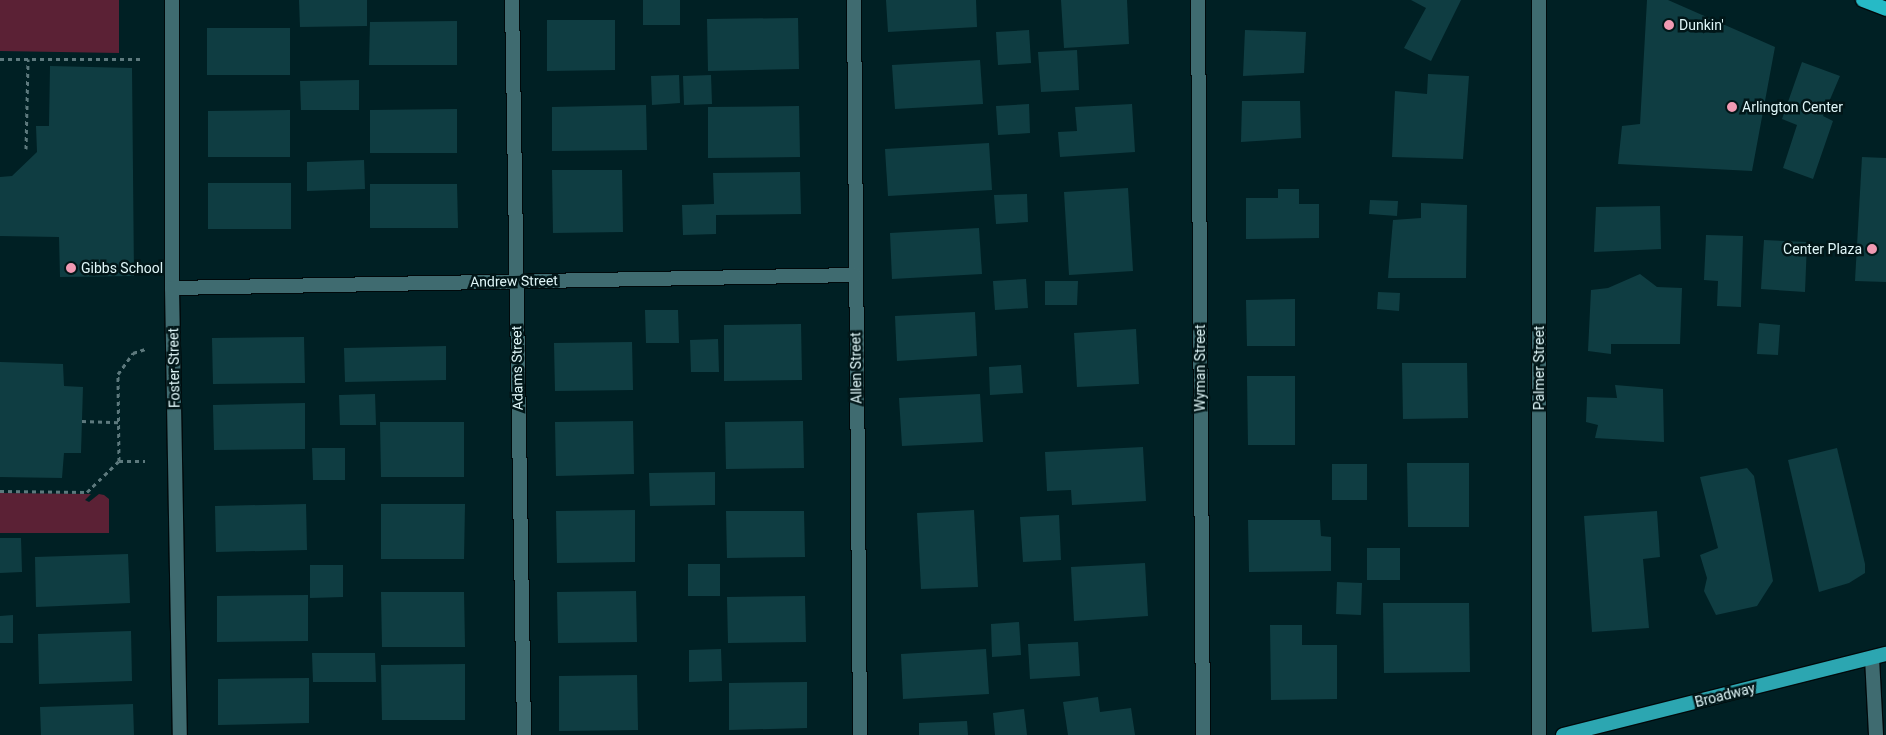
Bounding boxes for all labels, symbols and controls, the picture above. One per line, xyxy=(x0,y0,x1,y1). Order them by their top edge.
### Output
place label: Dunkin' xyxy=(1679,17,1724,33)
marker: Dunkin' xyxy=(1663,19,1675,31)
place label: Arlington Center xyxy=(1742,99,1843,115)
marker: Arlington Center xyxy=(1726,101,1738,113)
place label: Center Plaza xyxy=(1783,241,1862,257)
marker: Center Plaza xyxy=(1866,243,1878,255)
place label: Gibbs School xyxy=(81,260,163,276)
marker: Gibbs School xyxy=(65,262,77,274)
street label: Andrew Street xyxy=(470,272,558,290)
street label: Wyman Street xyxy=(1192,324,1208,412)
street label: Adams Street xyxy=(508,326,526,410)
street label: Palmer Street xyxy=(1531,326,1547,410)
street label: Foster Street xyxy=(165,328,183,408)
street label: Allen Street xyxy=(847,332,865,404)
street label: Broadway xyxy=(1693,679,1757,711)

